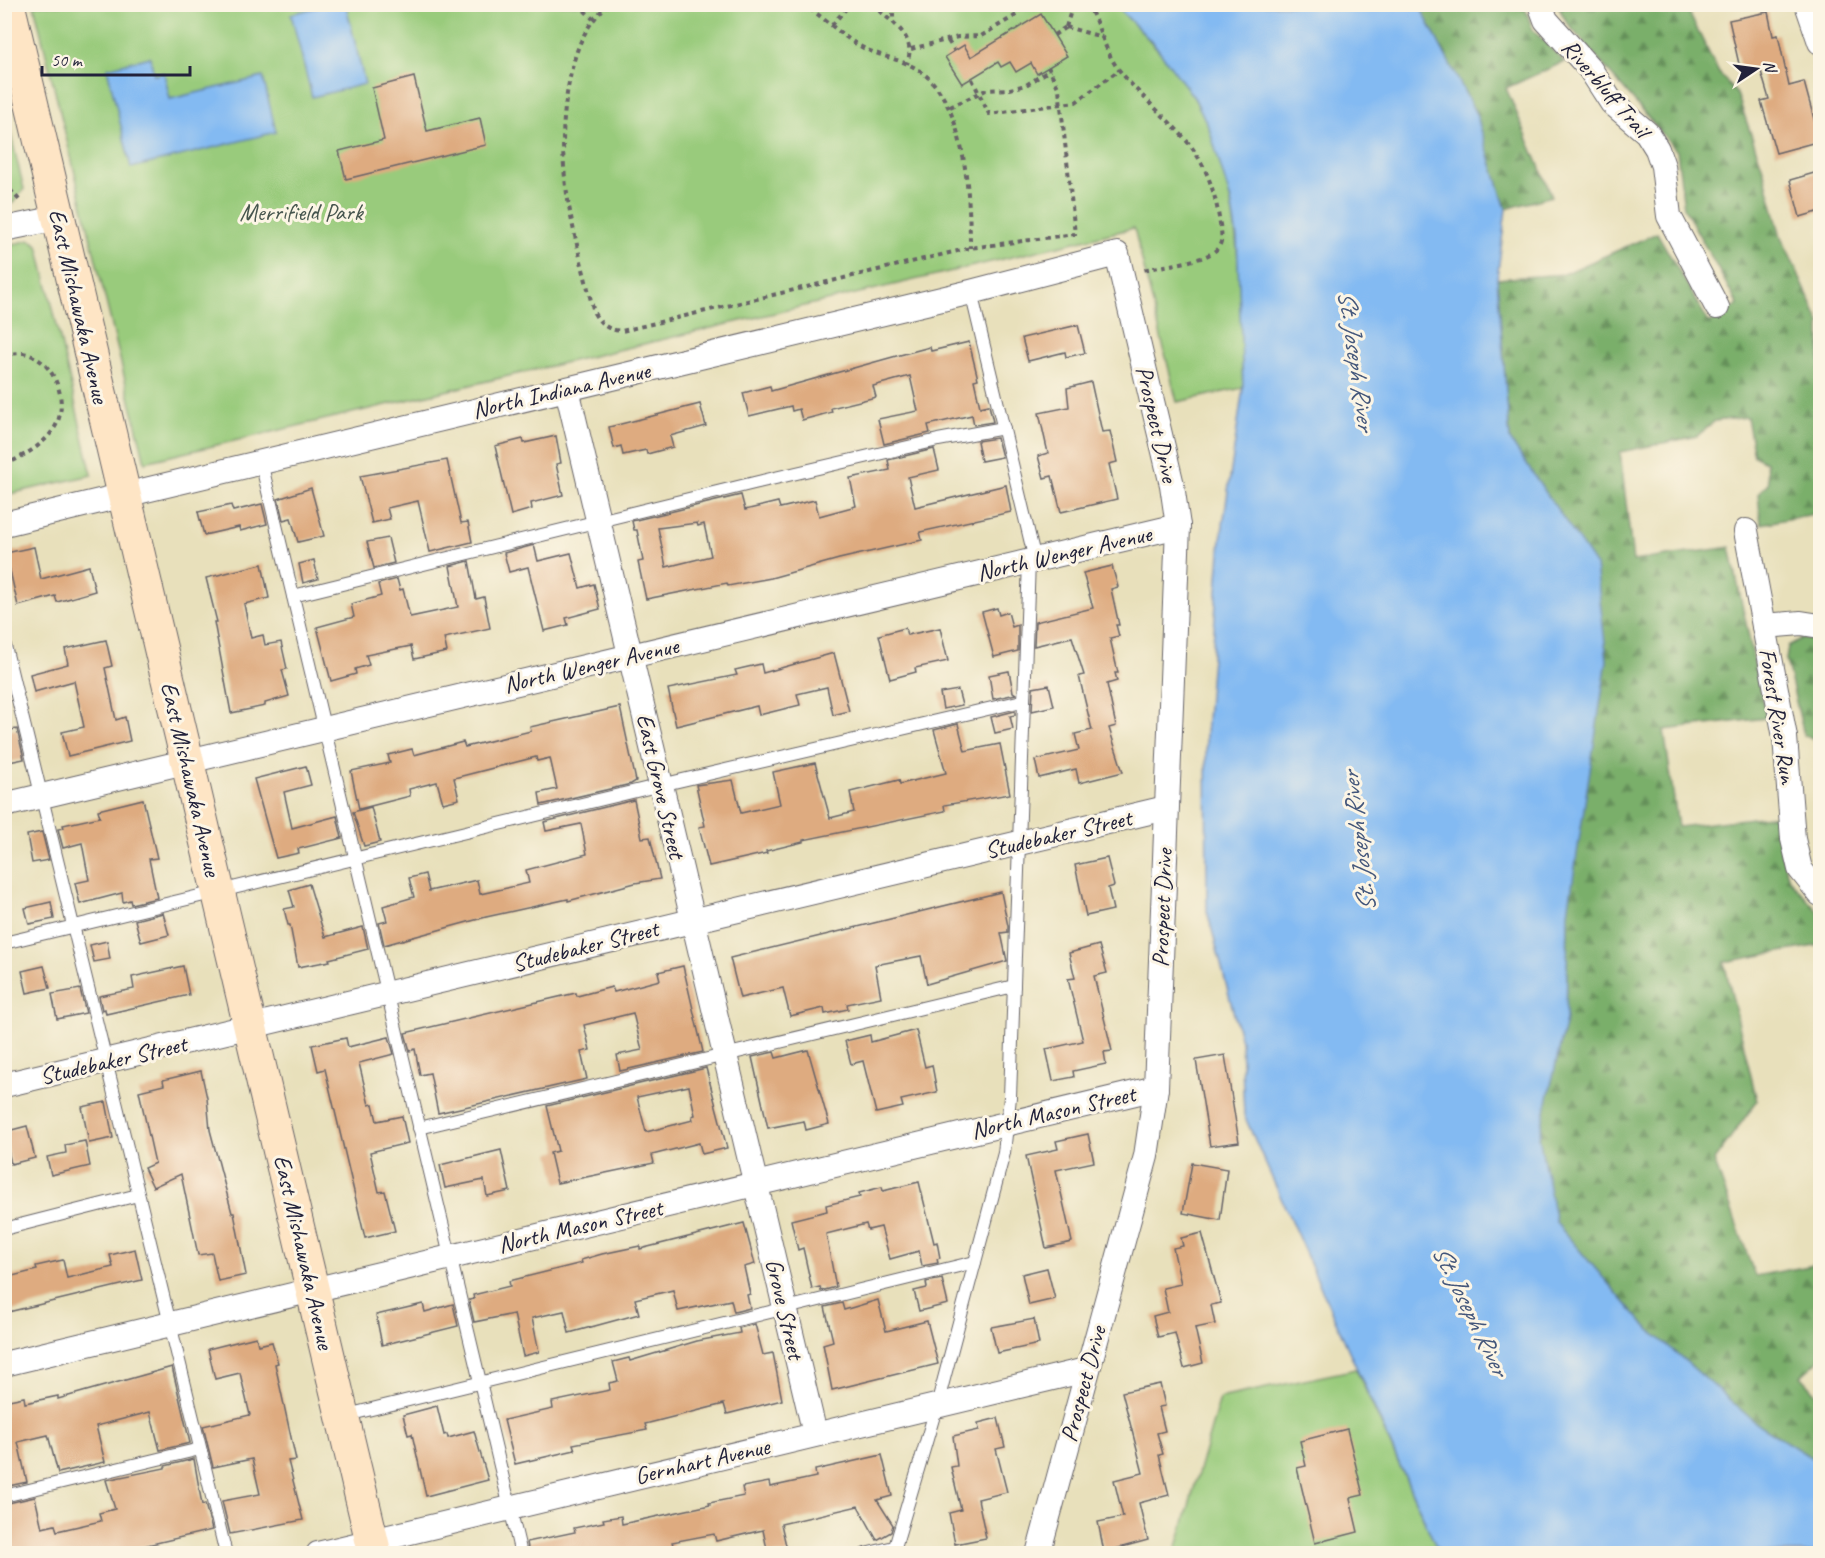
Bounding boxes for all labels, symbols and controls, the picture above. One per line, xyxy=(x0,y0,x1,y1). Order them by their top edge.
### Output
street label: Riverbluff Trail xyxy=(1555,33,1659,146)
scale bar xyxy=(42,39,190,77)
north arrow xyxy=(1726,39,1786,99)
text: 50 m xyxy=(51,49,84,71)
text: N xyxy=(1759,59,1781,76)
park label: Merrifield Park xyxy=(239,197,365,227)
street label: East Mishawaka Avenue xyxy=(42,206,116,408)
water label: St. Joseph River xyxy=(1330,288,1383,436)
street label: North Indiana Avenue xyxy=(469,354,655,425)
street label: Prospect Drive xyxy=(1129,363,1185,487)
street label: North Wenger Avenue xyxy=(974,518,1156,588)
street label: North Wenger Avenue xyxy=(501,630,683,700)
street label: Forest River Run xyxy=(1753,646,1804,787)
street label: East Mishawaka Avenue xyxy=(154,679,228,881)
street label: East Grove Street xyxy=(630,711,693,863)
water label: St. Joseph River xyxy=(1333,767,1383,914)
street label: Studebaker Street xyxy=(982,802,1136,865)
street label: Prospect Drive xyxy=(1145,846,1179,968)
street label: Studebaker Street xyxy=(509,913,663,979)
street label: Studebaker Street xyxy=(37,1028,191,1091)
street label: North Mason Street xyxy=(968,1078,1140,1145)
street label: East Mishawaka Avenue xyxy=(267,1152,341,1354)
street label: North Mason Street xyxy=(495,1192,667,1259)
water label: St. Joseph River xyxy=(1425,1240,1518,1384)
street label: Grove Street xyxy=(759,1256,812,1364)
street label: Prospect Drive xyxy=(1053,1321,1113,1445)
street label: Gernhart Avenue xyxy=(632,1430,774,1491)

